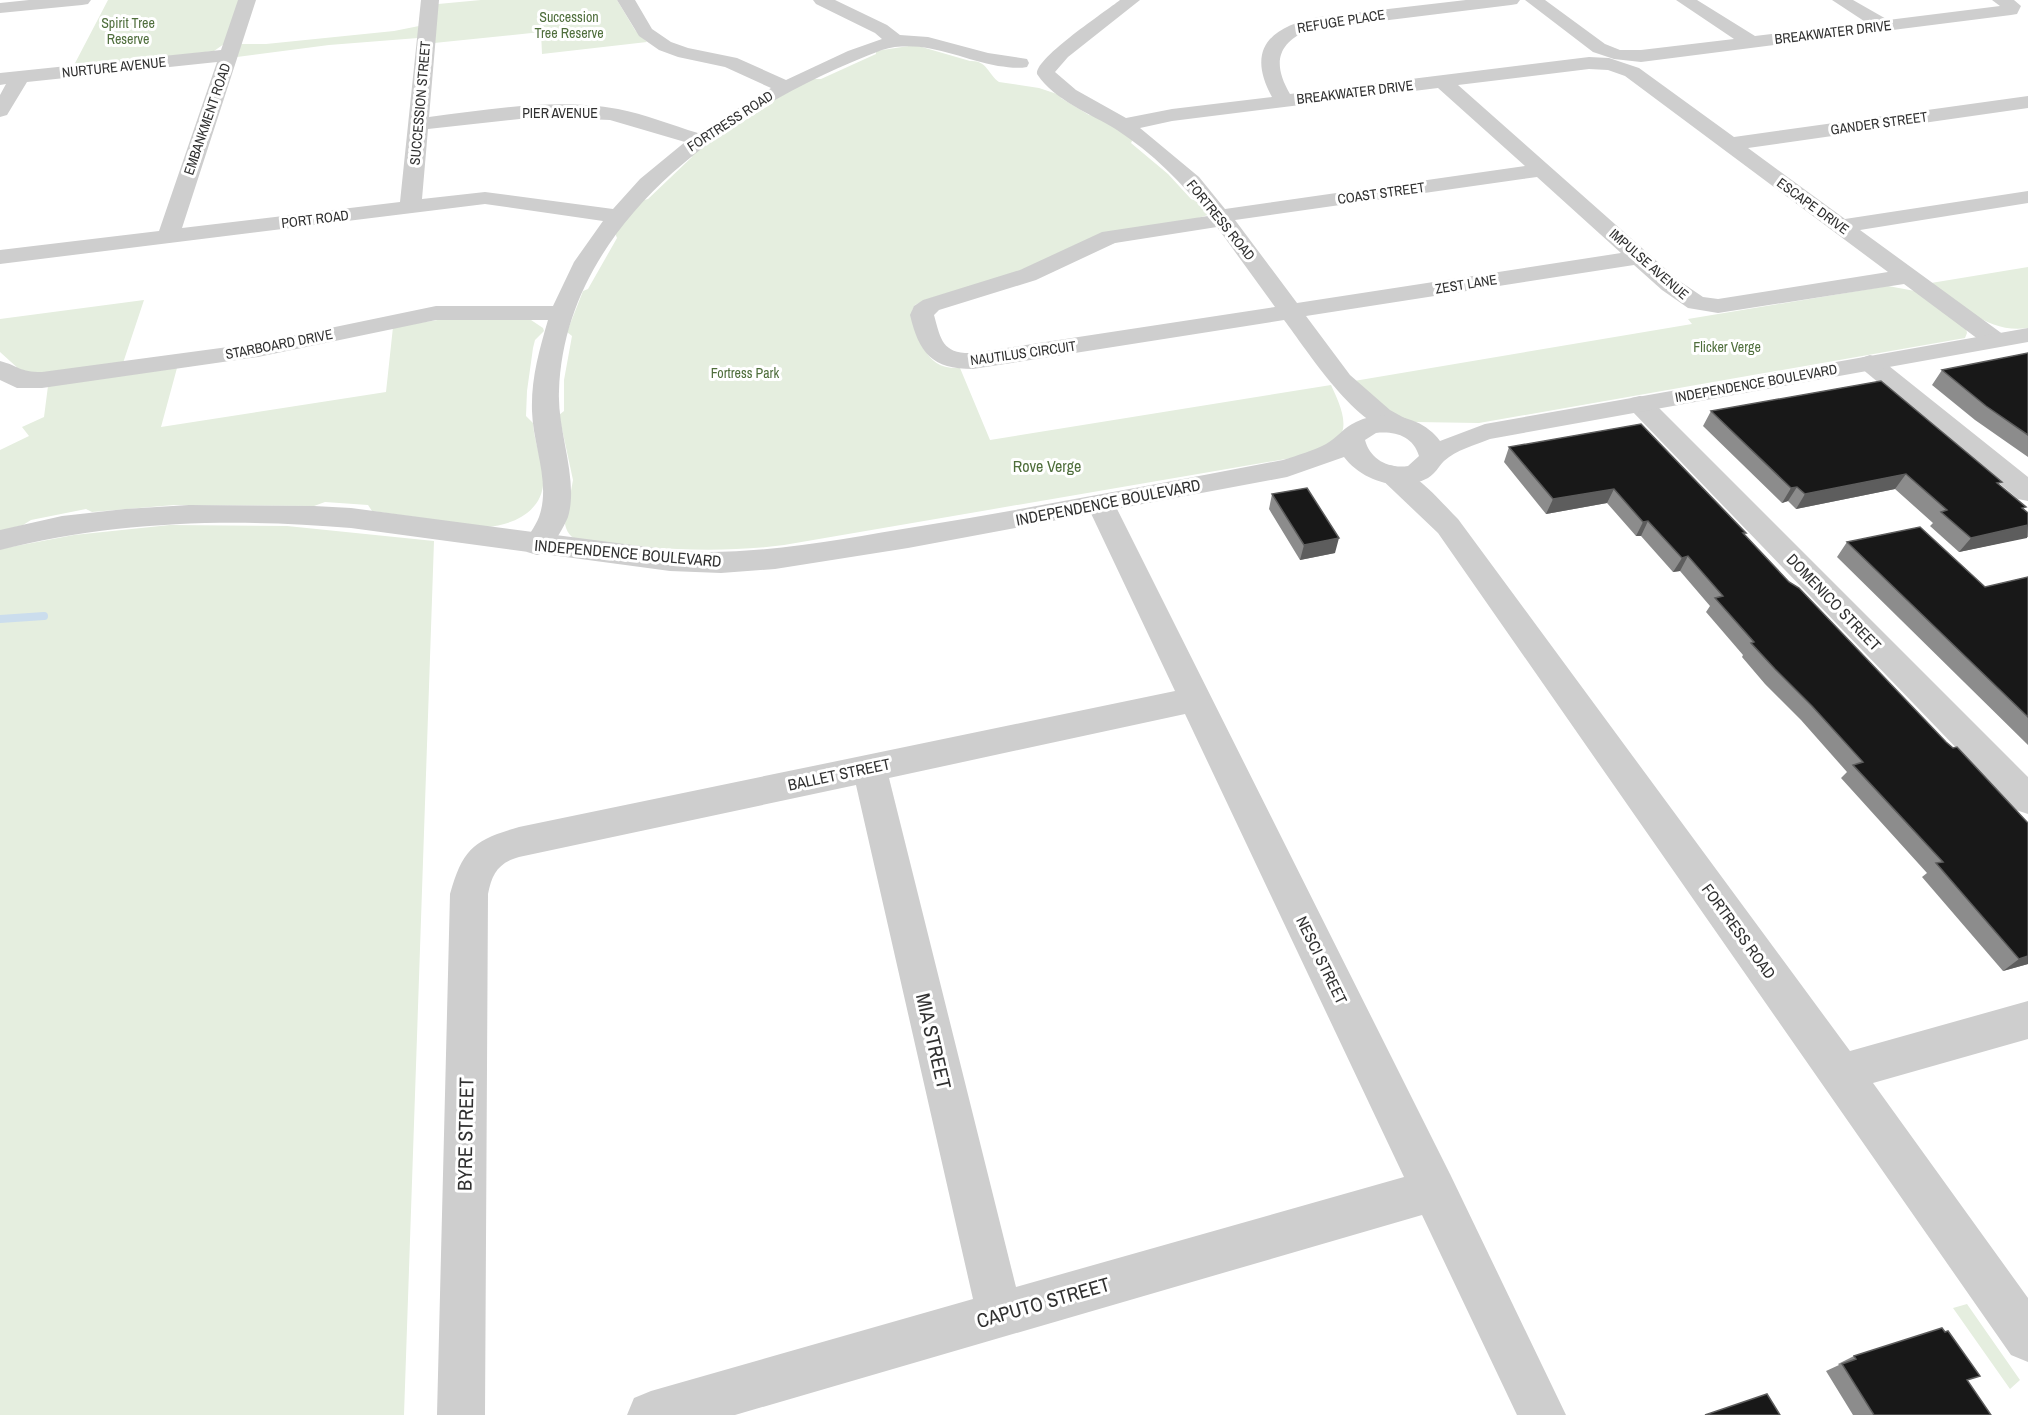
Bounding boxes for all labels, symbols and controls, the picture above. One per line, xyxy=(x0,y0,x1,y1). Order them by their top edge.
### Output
street label: REFUGE PLACE xyxy=(1296,5,1386,37)
park label: Succession Tree Reserve xyxy=(534,8,604,42)
park label: Spirit Tree Reserve xyxy=(101,14,155,48)
street label: BREAKWATER DRIVE xyxy=(1774,16,1892,48)
street label: SUCCESSION STREET xyxy=(406,40,434,166)
street label: NURTURE AVENUE xyxy=(61,53,167,81)
street label: EMBANKMENT ROAD xyxy=(179,61,235,177)
street label: BREAKWATER DRIVE xyxy=(1296,76,1414,108)
street label: FORTRESS ROAD xyxy=(684,87,776,155)
street label: PIER AVENUE xyxy=(522,104,598,122)
street label: GANDER STREET xyxy=(1829,107,1929,139)
street label: ESCAPE DRIVE xyxy=(1773,174,1853,238)
street label: FORTRESS ROAD xyxy=(1183,176,1259,264)
street label: COAST STREET xyxy=(1336,178,1426,208)
street label: PORT ROAD xyxy=(280,206,350,232)
street label: IMPULSE AVENUE xyxy=(1606,225,1692,303)
street label: ZEST LANE xyxy=(1434,270,1498,298)
street label: STARBOARD DRIVE xyxy=(224,325,334,363)
street label: NAUTILUS CIRCUIT xyxy=(969,337,1077,369)
park label: Flicker Verge xyxy=(1693,338,1761,356)
street label: INDEPENDENCE BOULEVARD xyxy=(1673,360,1839,406)
park label: Fortress Park xyxy=(711,364,779,382)
park label: Rove Verge xyxy=(1013,455,1081,477)
street label: INDEPENDENCE BOULEVARD xyxy=(1014,473,1202,531)
street label: INDEPENDENCE BOULEVARD xyxy=(533,534,723,572)
street label: DOMENICO STREET xyxy=(1782,548,1886,656)
street label: BALLET STREET xyxy=(786,752,892,796)
street label: FORTRESS ROAD xyxy=(1697,879,1781,983)
street label: NESCI STREET xyxy=(1291,912,1353,1008)
street label: MIA STREET xyxy=(910,990,958,1092)
street label: BYRE STREET xyxy=(451,1077,479,1191)
street label: CAPUTO STREET xyxy=(973,1270,1113,1334)

